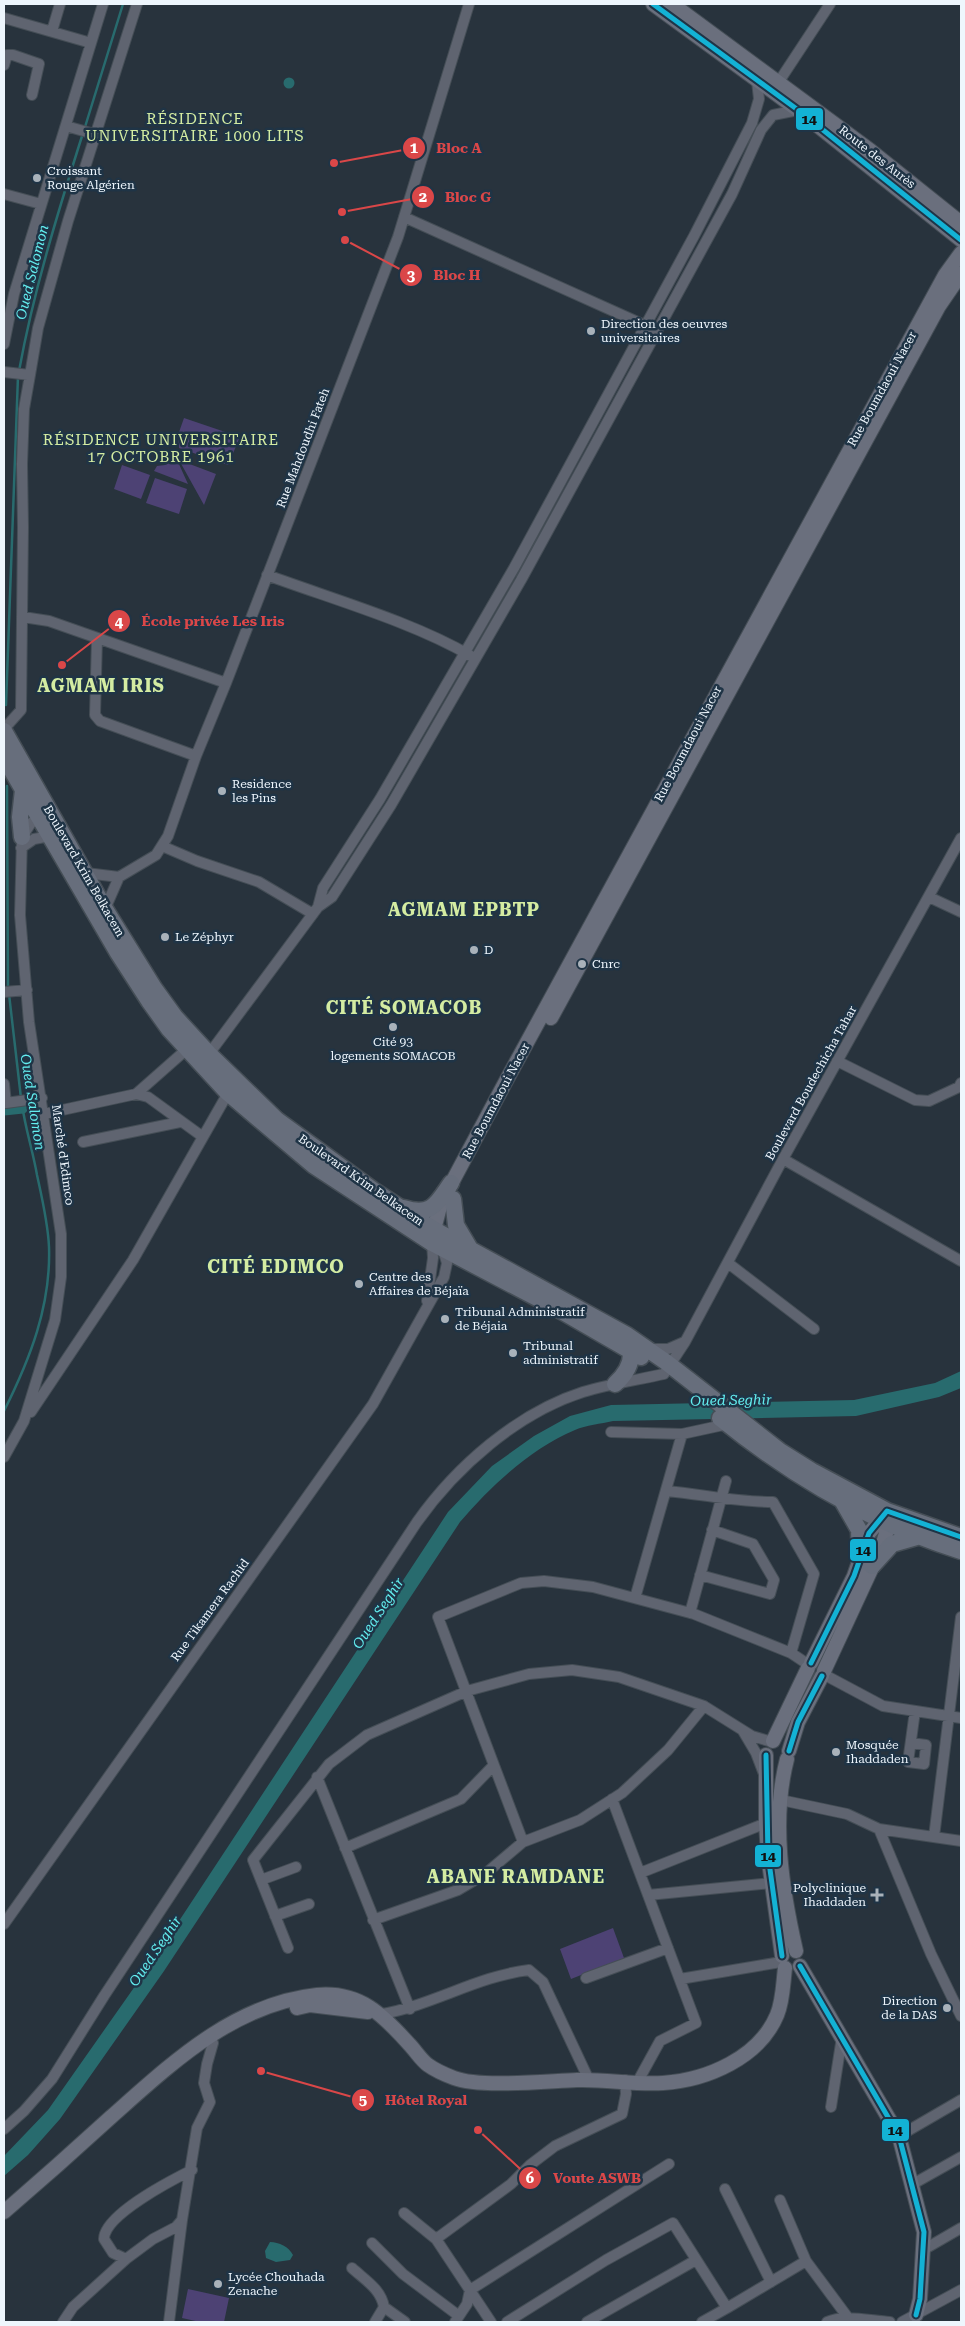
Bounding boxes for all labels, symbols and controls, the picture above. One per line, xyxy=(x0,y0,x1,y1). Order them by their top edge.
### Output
line badge: 14 xyxy=(795,107,824,131)
district label: RÉSIDENCE UNIVERSITAIRE 1000 LITS xyxy=(85,110,305,145)
text: 14 xyxy=(801,111,817,127)
street label: Route des Aurès xyxy=(836,123,918,191)
callout: Bloc A xyxy=(402,133,492,162)
text: 1 xyxy=(410,139,419,157)
text: Bloc A xyxy=(436,140,482,156)
place label: Croissant Rouge Algérien xyxy=(47,164,135,192)
marker: Croissant Rouge Algérien xyxy=(31,172,43,184)
callout: Bloc G xyxy=(410,182,501,211)
text: 2 xyxy=(419,188,427,206)
text: Bloc G xyxy=(445,189,491,205)
water label: Oued Salomon xyxy=(12,223,52,321)
callout: Bloc H xyxy=(399,261,491,290)
text: 3 xyxy=(407,267,416,285)
text: Bloc H xyxy=(434,267,481,283)
place label: Direction des oeuvres universitaires xyxy=(601,317,728,345)
marker: Direction des oeuvres universitaires xyxy=(585,325,597,337)
street label: Rue Boumdaoui Nacer xyxy=(845,329,919,449)
street label: Rue Mahdoudhi Fateh xyxy=(274,386,332,510)
district label: RÉSIDENCE UNIVERSITAIRE 17 OCTOBRE 1961 xyxy=(43,431,279,466)
callout: École privée Les Iris xyxy=(107,607,295,636)
text: 4 xyxy=(115,613,124,631)
text: École privée Les Iris xyxy=(142,613,284,629)
district label: AGMAM IRIS xyxy=(37,675,165,696)
street label: Rue Boumdaoui Nacer xyxy=(652,684,724,804)
place label: Residence les Pins xyxy=(232,777,292,805)
marker: Residence les Pins xyxy=(216,785,228,797)
street label: Boulevard Krim Belkacem xyxy=(41,803,127,939)
district label: AGMAM EPBTP xyxy=(388,899,540,920)
place label: Le Zéphyr xyxy=(175,930,234,944)
marker: Le Zéphyr xyxy=(159,931,171,943)
place label: D xyxy=(484,943,493,957)
marker: D xyxy=(468,944,480,956)
place label: Cnrc xyxy=(592,957,620,971)
marker: Cnrc xyxy=(576,958,588,970)
district label: CITÉ SOMACOB xyxy=(326,996,482,1018)
street label: Boulevard Boudechicha Tahar xyxy=(763,1003,859,1163)
marker: Cité 93 logements SOMACOB xyxy=(387,1021,399,1033)
place label: Cité 93 logements SOMACOB xyxy=(330,1035,456,1063)
street label: Rue Boumdaoui Nacer xyxy=(460,1041,532,1161)
water label: Oued Salomon xyxy=(17,1053,49,1152)
street label: Marché d'Edimco xyxy=(49,1104,77,1206)
street label: Boulevard Krim Belkacem xyxy=(296,1131,426,1229)
district label: CITÉ EDIMCO xyxy=(207,1255,345,1277)
place label: Centre des Affaires de Béjaïa xyxy=(369,1270,469,1298)
marker: Centre des Affaires de Béjaïa xyxy=(353,1278,365,1290)
place label: Tribunal Administratif de Béjaia xyxy=(455,1305,585,1333)
marker: Tribunal Administratif de Béjaia xyxy=(439,1313,451,1325)
place label: Tribunal administratif xyxy=(523,1339,598,1367)
marker: Tribunal administratif xyxy=(507,1347,519,1359)
water label: Oued Seghir xyxy=(690,1391,772,1409)
line badge: 14 xyxy=(849,1538,877,1562)
text: 14 xyxy=(855,1542,871,1558)
street label: Rue Tikamera Rachid xyxy=(168,1556,252,1664)
water label: Oued Seghir xyxy=(349,1574,407,1652)
place label: Mosquée Ihaddaden xyxy=(846,1738,909,1766)
marker: Mosquée Ihaddaden xyxy=(830,1746,842,1758)
line badge: 14 xyxy=(754,1844,782,1868)
text: 14 xyxy=(760,1848,776,1864)
district label: ABANE RAMDANE xyxy=(427,1866,605,1887)
place label: Polyclinique Ihaddaden xyxy=(793,1881,866,1909)
marker: Polyclinique Ihaddaden xyxy=(870,1888,884,1902)
water label: Oued Seghir xyxy=(126,1913,184,1989)
place label: Direction de la DAS xyxy=(881,1994,937,2022)
marker: Direction de la DAS xyxy=(941,2002,953,2014)
callout: Hôtel Royal xyxy=(350,2085,478,2114)
text: 5 xyxy=(359,2091,367,2109)
text: Hôtel Royal xyxy=(385,2092,467,2108)
line badge: 14 xyxy=(881,2118,910,2142)
text: 14 xyxy=(887,2122,903,2138)
callout: Voute ASWB xyxy=(518,2163,651,2192)
text: 6 xyxy=(526,2169,535,2187)
text: Voute ASWB xyxy=(553,2170,641,2186)
place label: Lycée Chouhada Zenache xyxy=(228,2270,325,2298)
marker: Lycée Chouhada Zenache xyxy=(212,2278,224,2290)

